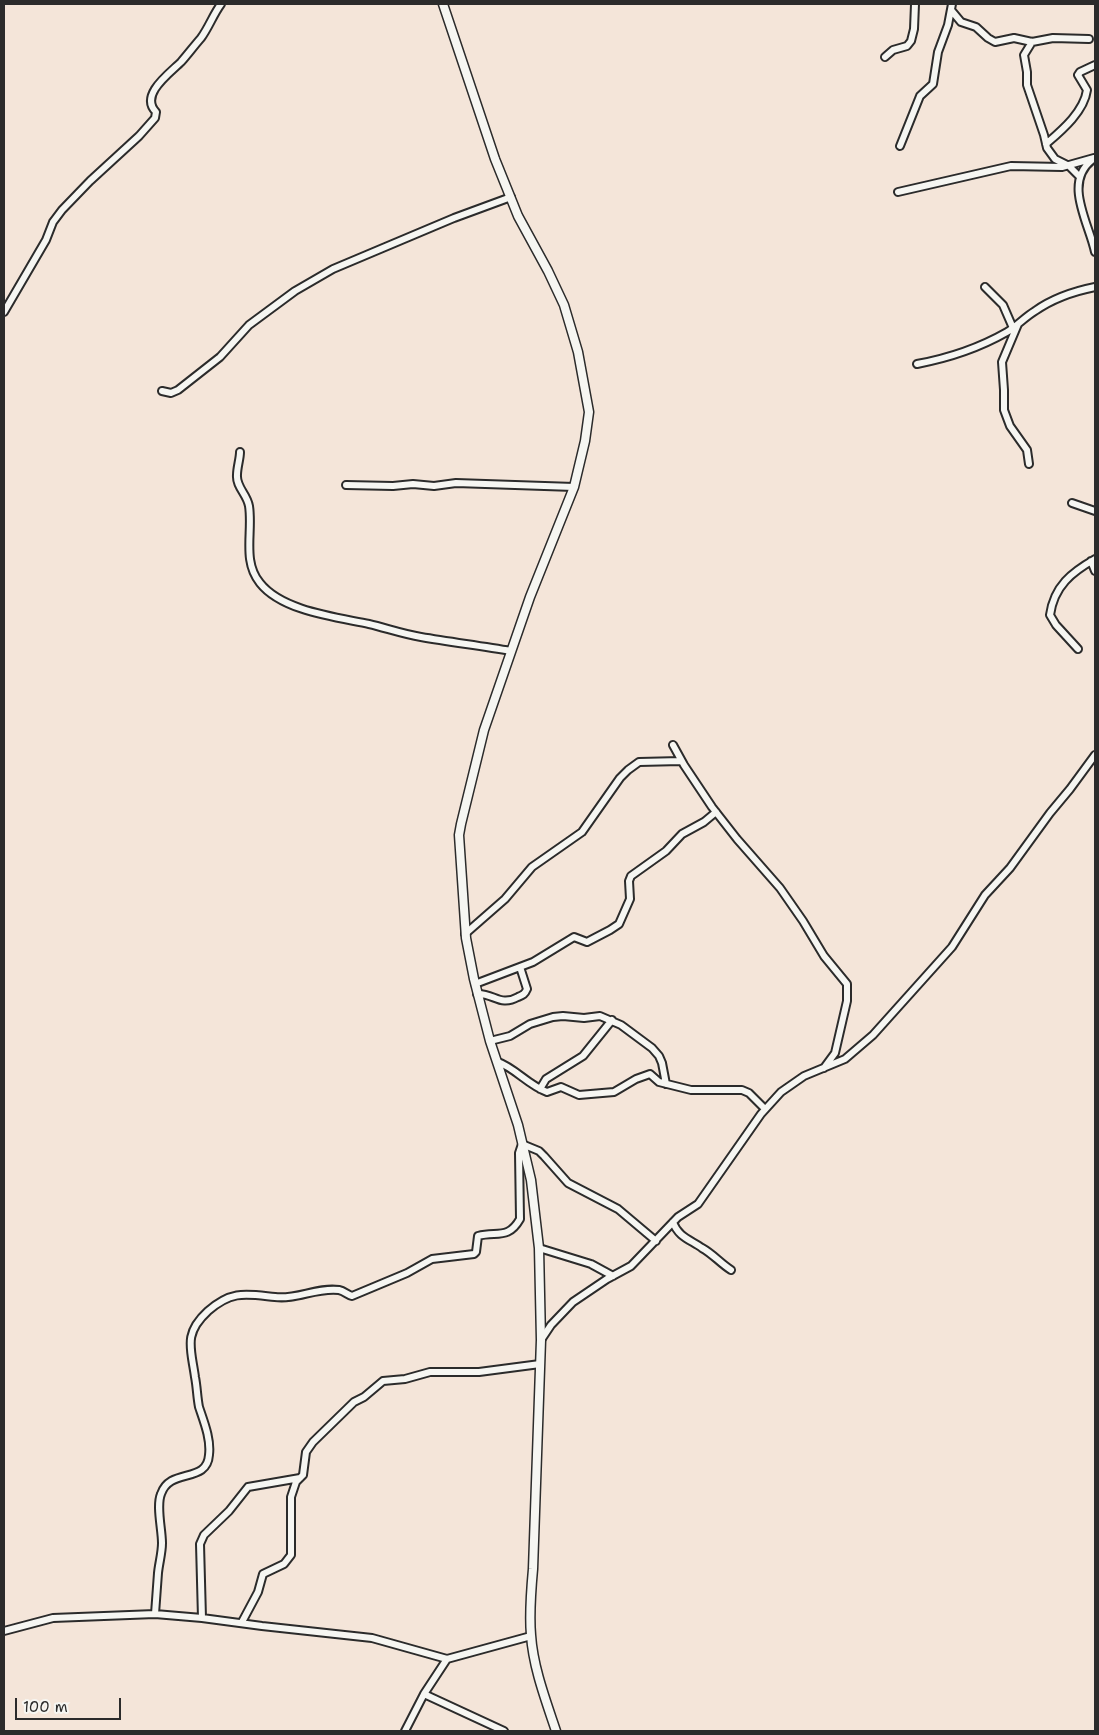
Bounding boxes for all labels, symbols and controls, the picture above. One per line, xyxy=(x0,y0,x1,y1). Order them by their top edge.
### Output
scale bar xyxy=(18,1688,124,1720)
text: 100 m xyxy=(23,1697,68,1717)

